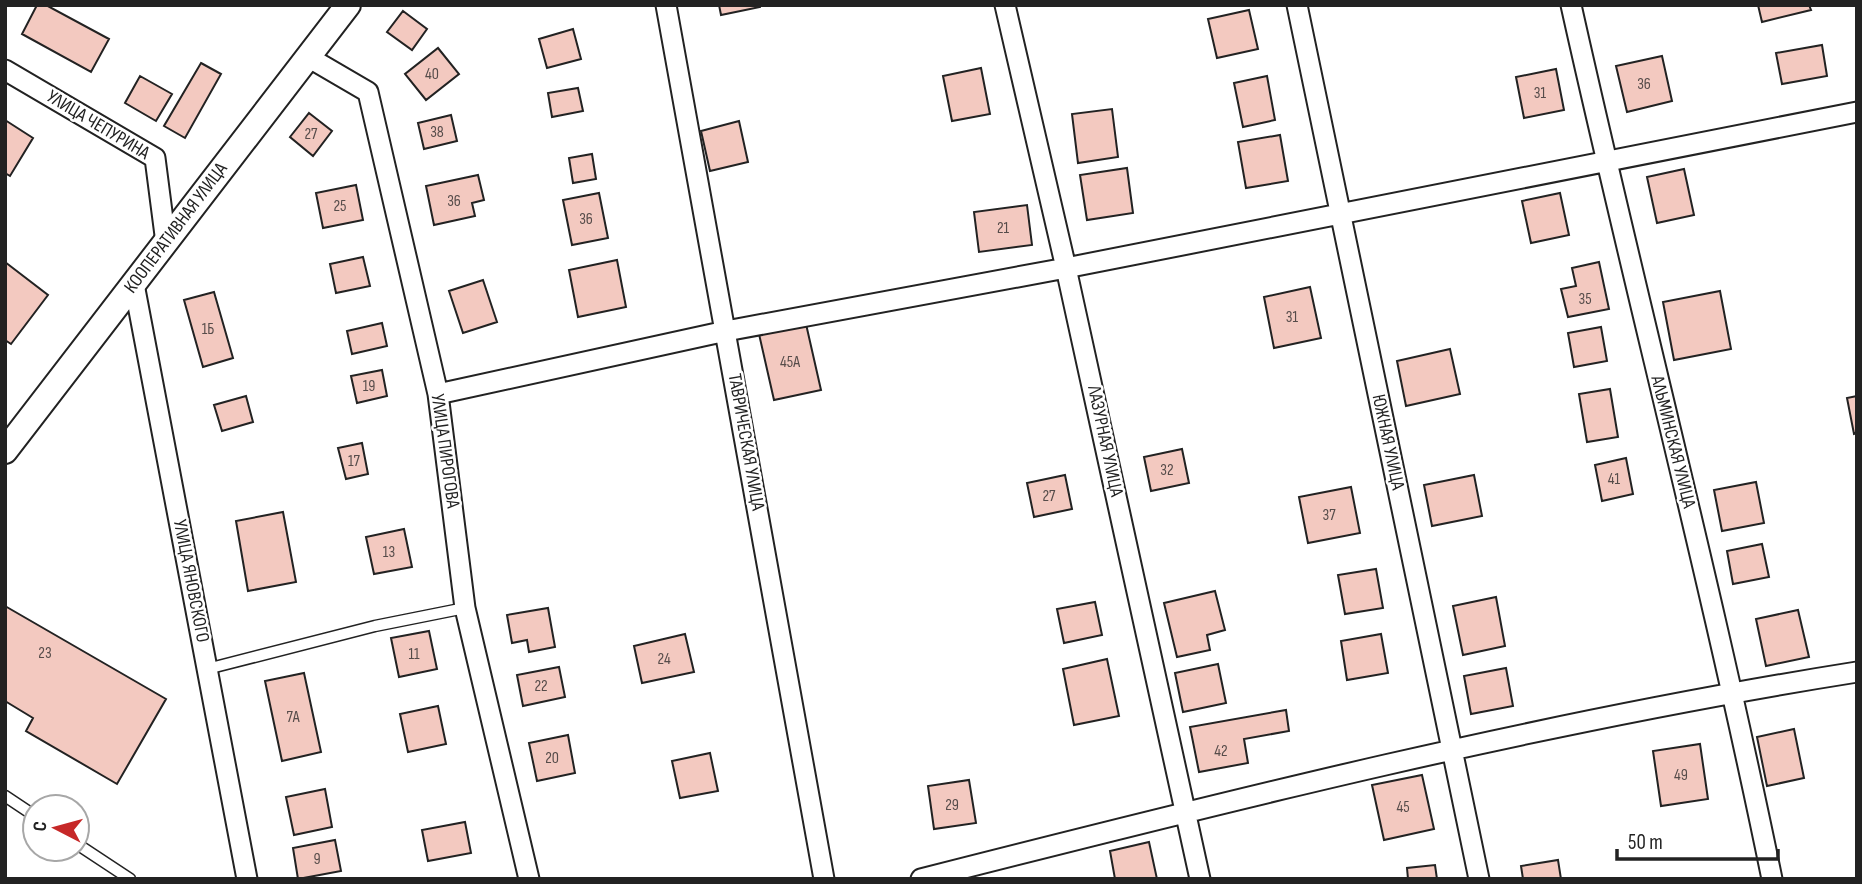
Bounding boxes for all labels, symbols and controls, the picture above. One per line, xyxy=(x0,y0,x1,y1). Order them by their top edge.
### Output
house number: 40 xyxy=(425,65,439,84)
house number: 36 xyxy=(1637,75,1651,94)
house number: 31 xyxy=(1534,84,1547,103)
street label: УЛИЦА ЧЕПУРИНА xyxy=(42,85,154,165)
house number: 38 xyxy=(430,123,444,142)
house number: 27 xyxy=(304,125,318,144)
street label: КООПЕРАТИВНАЯ УЛИЦА xyxy=(119,158,233,298)
house number: 36 xyxy=(447,192,461,211)
house number: 25 xyxy=(333,197,347,216)
house number: 36 xyxy=(579,210,593,229)
house number: 21 xyxy=(997,219,1010,238)
house number: 35 xyxy=(1578,290,1592,309)
house number: 31 xyxy=(1286,308,1299,327)
house number: 1Б xyxy=(202,320,214,339)
house number: 45А xyxy=(780,353,800,372)
street label: ТАВРИЧЕСКАЯ УЛИЦА xyxy=(723,372,770,513)
street label: АЛЬМИНСКАЯ УЛИЦА xyxy=(1645,372,1701,511)
house number: 19 xyxy=(363,377,375,396)
street label: ЛАЗУРНАЯ УЛИЦА xyxy=(1082,382,1128,499)
street label: УЛИЦА ПИРОГОВА xyxy=(426,392,465,510)
street label: ЮЖНАЯ УЛИЦА xyxy=(1367,392,1410,493)
house number: 17 xyxy=(348,452,361,471)
house number: 32 xyxy=(1160,461,1174,480)
house number: 41 xyxy=(1608,470,1621,489)
house number: 27 xyxy=(1042,487,1056,506)
house number: 37 xyxy=(1322,506,1336,525)
street label: УЛИЦА ЯНОВСКОГО xyxy=(168,518,214,644)
house number: 13 xyxy=(383,543,395,562)
house number: 23 xyxy=(38,644,52,663)
house number: 11 xyxy=(408,645,420,664)
house number: 24 xyxy=(657,650,671,669)
house number: 22 xyxy=(534,677,548,696)
house number: 7А xyxy=(287,708,300,727)
house number: 42 xyxy=(1214,742,1228,761)
house number: 20 xyxy=(545,749,559,768)
house number: 49 xyxy=(1674,766,1688,785)
north arrow xyxy=(21,793,91,863)
house number: 29 xyxy=(945,796,959,815)
house number: 45 xyxy=(1396,798,1410,817)
scale bar xyxy=(1617,818,1778,862)
text: С xyxy=(29,820,53,832)
text: 50 m xyxy=(1628,830,1663,855)
house number: 9 xyxy=(313,850,321,869)

